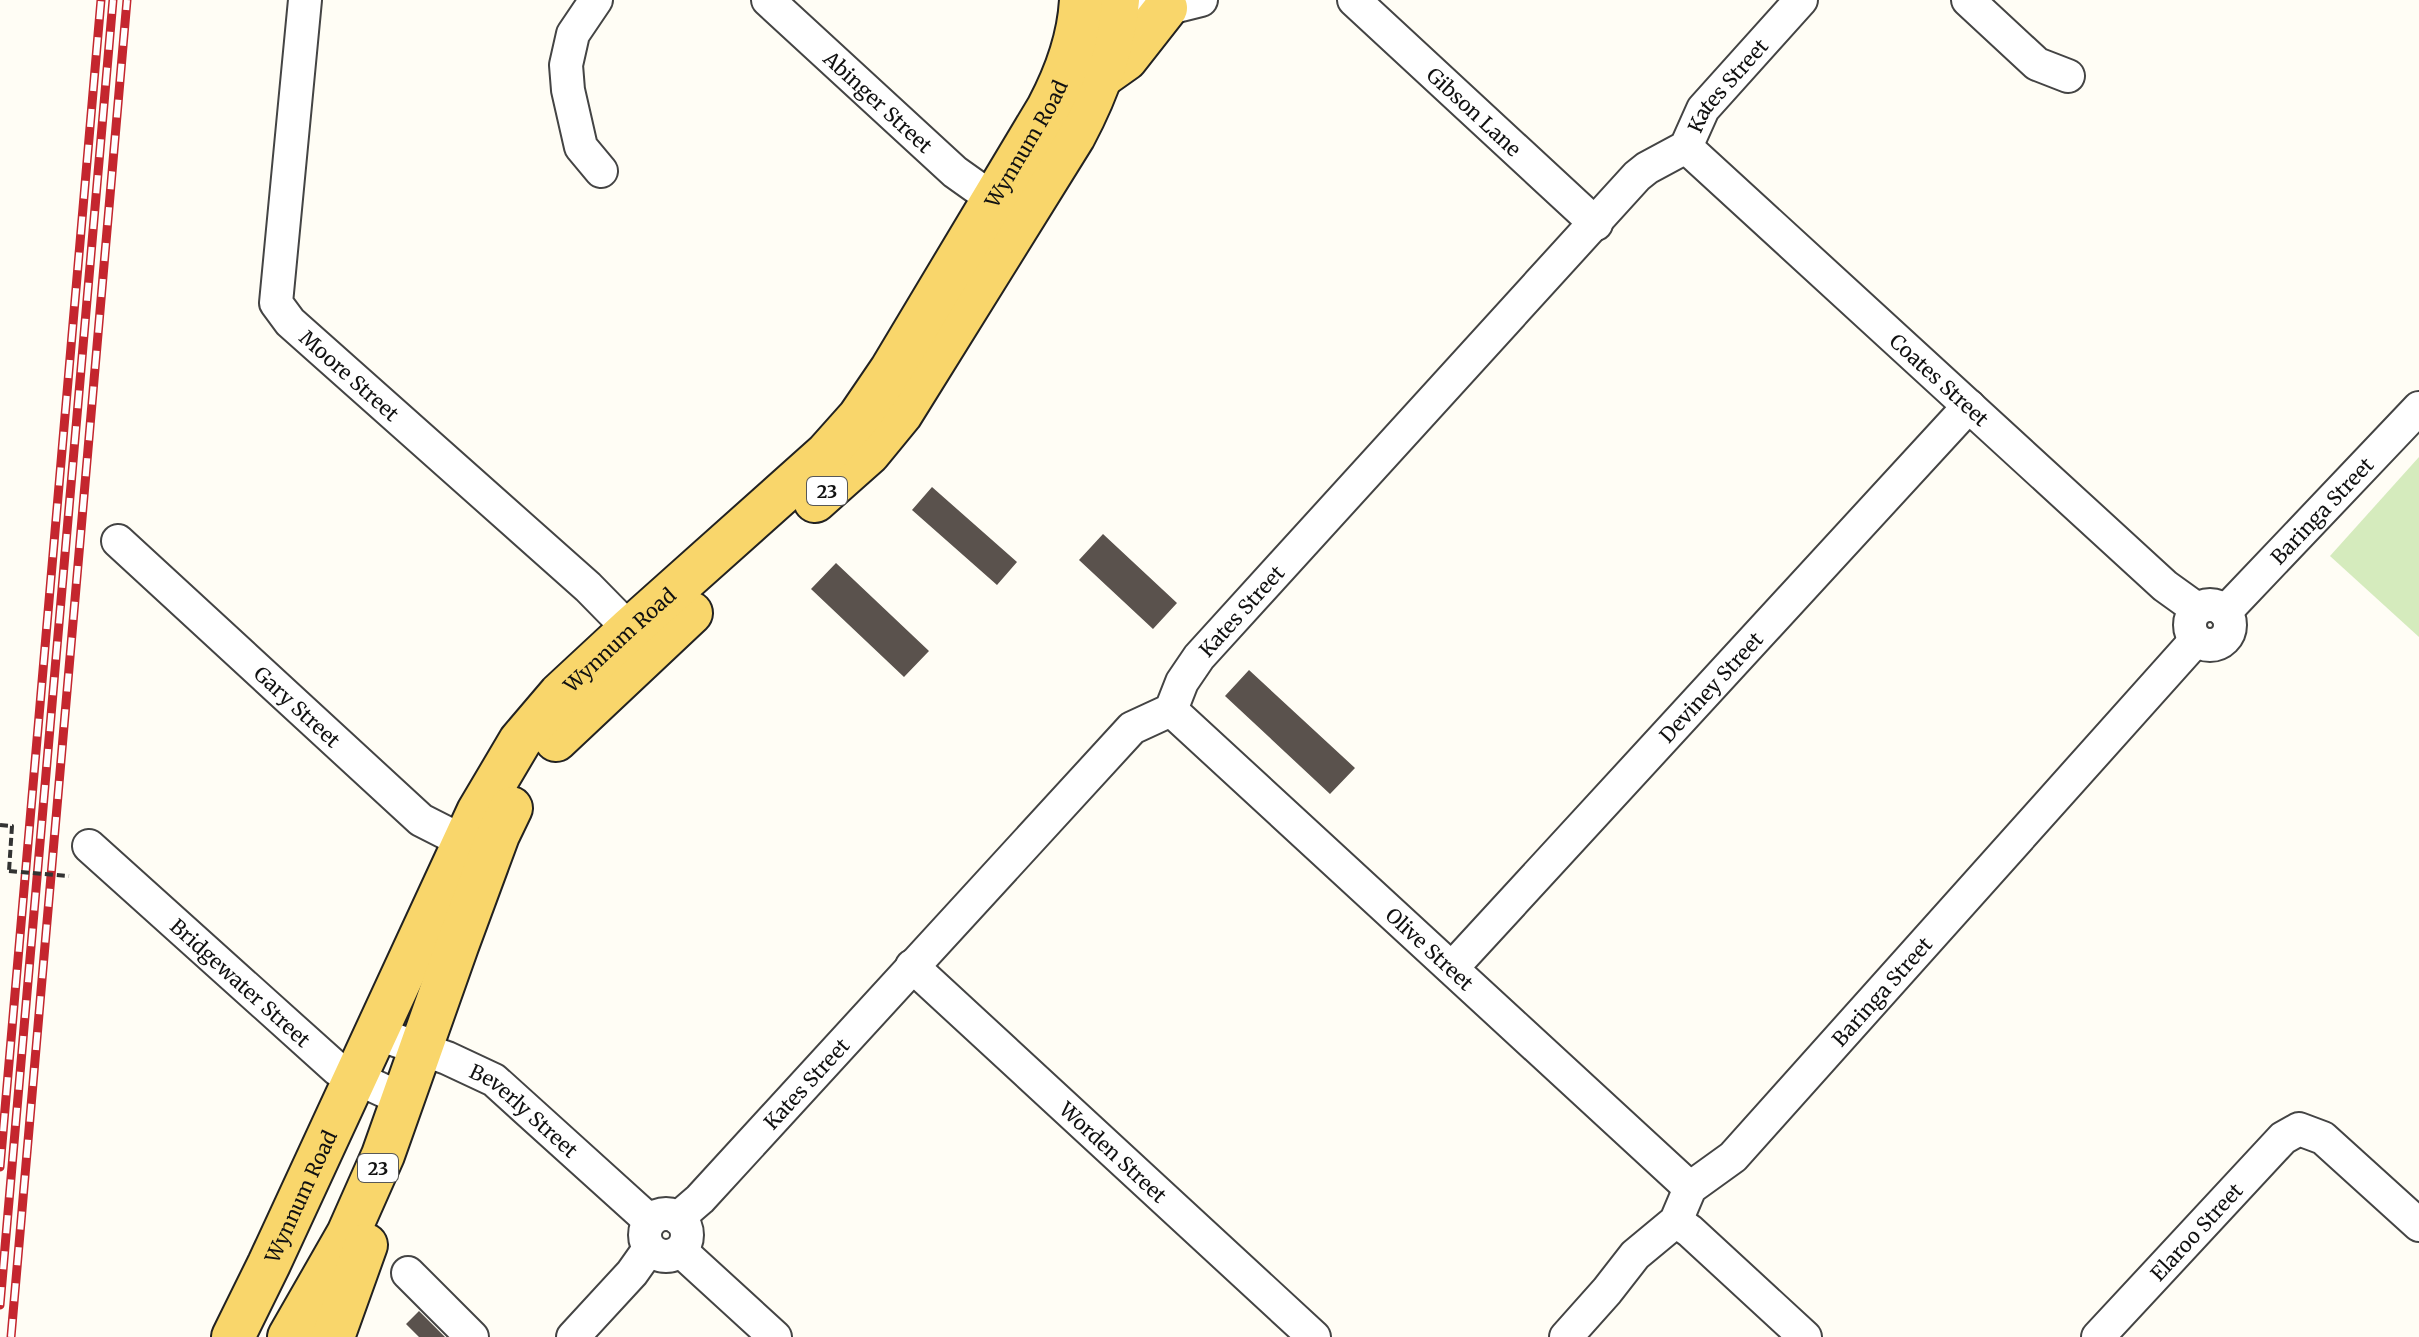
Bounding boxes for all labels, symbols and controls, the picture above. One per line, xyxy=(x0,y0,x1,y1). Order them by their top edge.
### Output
street label: Kates Street xyxy=(1682,33,1773,136)
street label: Abinger Street xyxy=(818,45,938,158)
street label: Gibson Lane xyxy=(1422,62,1527,161)
street label: Wynnum Road xyxy=(979,76,1072,212)
street label: Moore Street xyxy=(295,325,405,426)
street label: Coates Street xyxy=(1885,328,1994,431)
street label: Baringa Street xyxy=(2265,452,2378,569)
road number: 23 xyxy=(807,477,847,505)
street label: Kates Street xyxy=(1193,560,1289,662)
street label: Wynnum Road xyxy=(557,582,680,698)
street label: Deviney Street xyxy=(1654,626,1768,747)
street label: Gary Street xyxy=(249,660,346,752)
street label: Olive Street xyxy=(1381,902,1479,995)
street label: Bridgewater Street xyxy=(166,913,316,1052)
street label: Baringa Street xyxy=(1826,931,1937,1051)
street label: Kates Street xyxy=(758,1032,854,1134)
street label: Beverly Street xyxy=(466,1058,583,1162)
street label: Worden Street xyxy=(1054,1096,1172,1208)
street label: Wynnum Road xyxy=(259,1126,342,1267)
road number: 23 xyxy=(358,1154,398,1182)
street label: Elaroo Street xyxy=(2145,1177,2248,1286)

